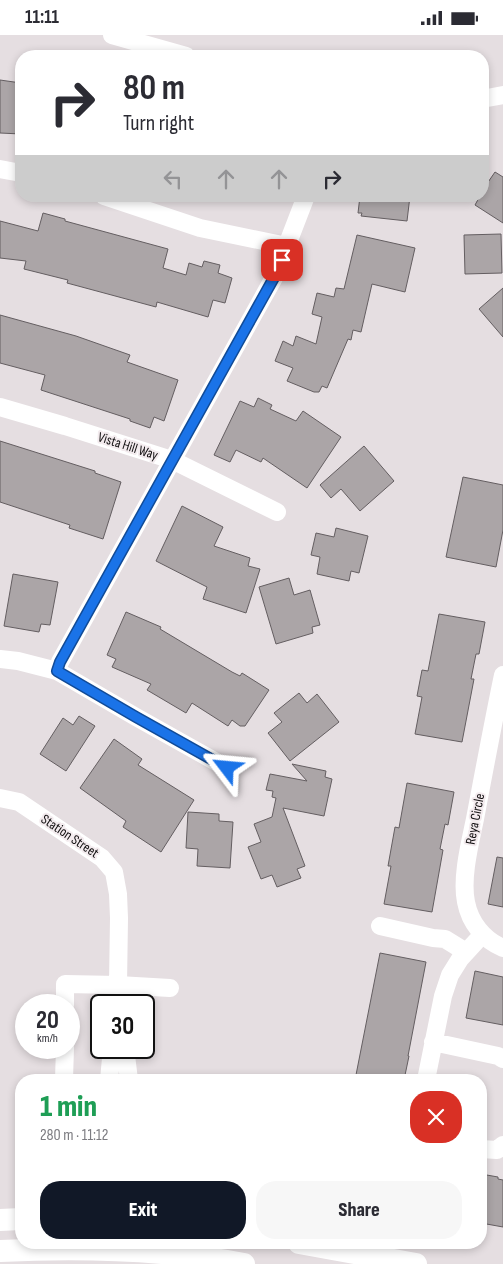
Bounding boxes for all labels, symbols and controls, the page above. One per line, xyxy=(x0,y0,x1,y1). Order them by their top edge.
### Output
text: 11:11 xyxy=(25,6,59,29)
text: 80 m xyxy=(123,67,185,110)
icon: right xyxy=(40,70,105,135)
text: Turn right xyxy=(123,110,194,137)
icon: left xyxy=(159,165,187,193)
icon: ahead xyxy=(212,165,240,193)
icon: ahead xyxy=(265,165,293,193)
icon: right xyxy=(318,165,346,193)
pin xyxy=(261,239,303,281)
icon: arrive xyxy=(268,246,296,274)
street label: Vista Hill Way xyxy=(96,428,161,464)
position arrow xyxy=(200,741,252,793)
street label: Reya Circle xyxy=(462,792,488,846)
street label: Station Street xyxy=(38,810,102,862)
speed limit sign: 30 xyxy=(90,994,155,1059)
text: 20 xyxy=(36,1005,59,1036)
text: km/h xyxy=(37,1031,58,1046)
text: 1 min xyxy=(40,1089,97,1125)
button: close xyxy=(410,1091,462,1143)
text: 280 m · 11:12 xyxy=(40,1126,108,1145)
button: Exit xyxy=(40,1181,246,1239)
button: Share xyxy=(256,1181,462,1239)

